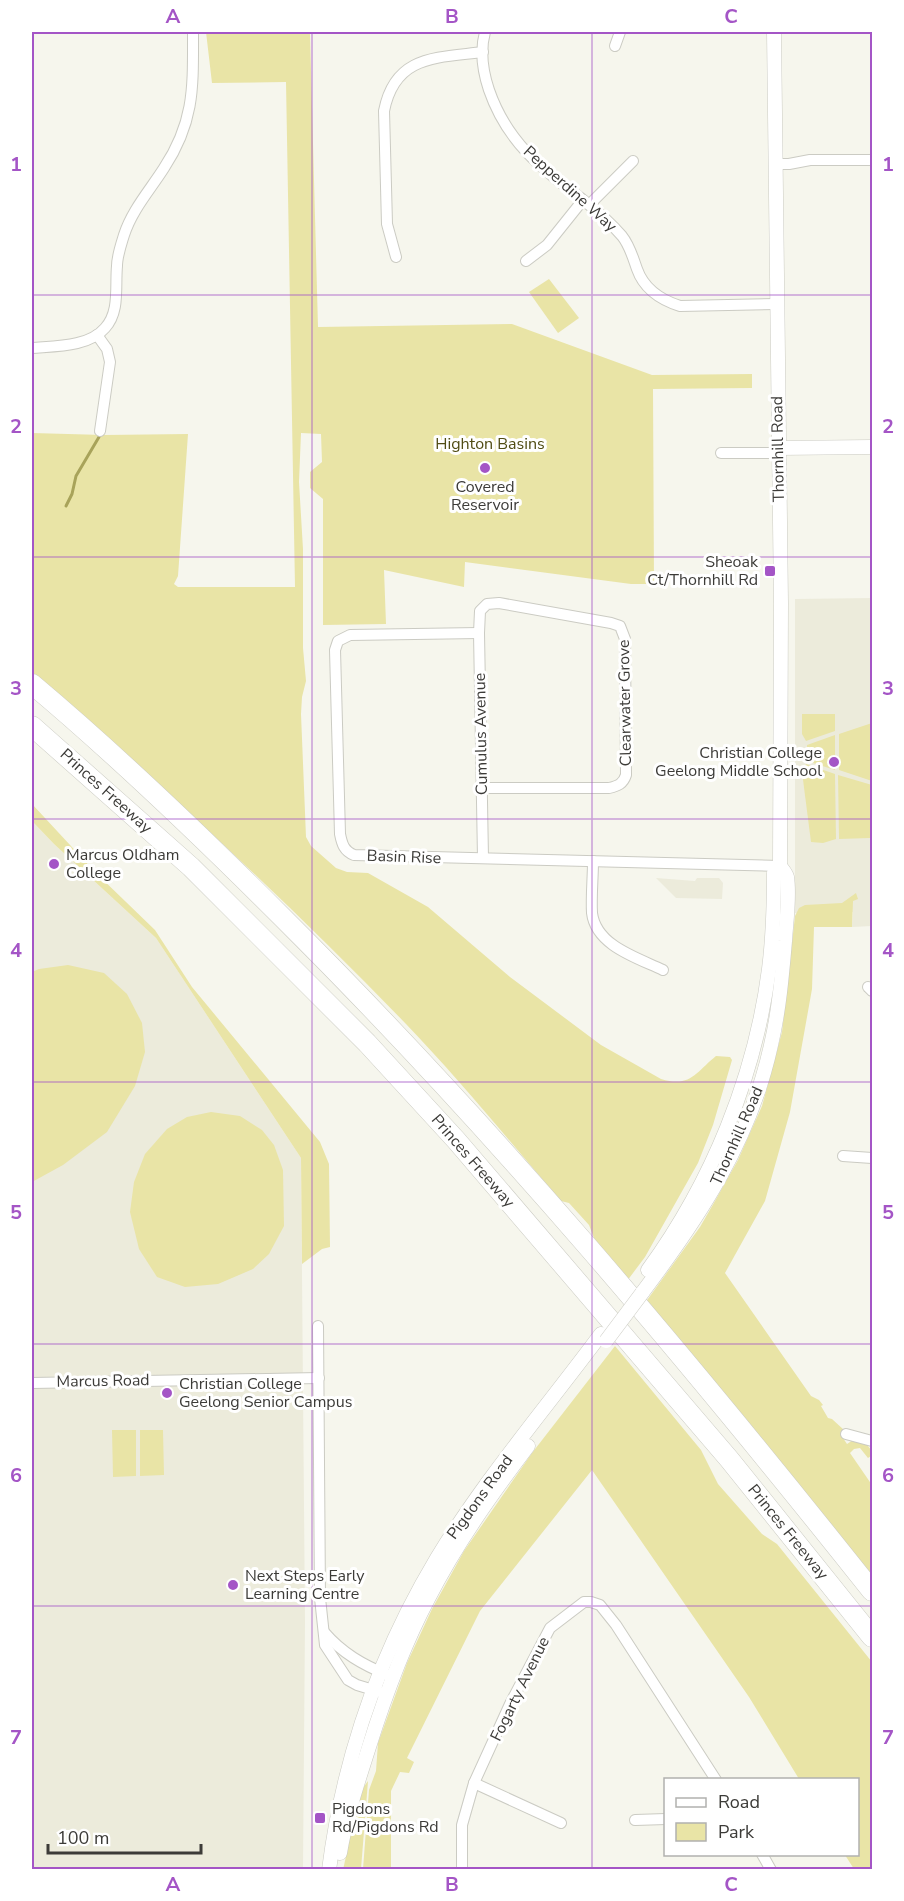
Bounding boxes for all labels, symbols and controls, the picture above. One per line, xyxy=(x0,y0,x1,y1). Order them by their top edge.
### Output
text: A xyxy=(166,3,181,30)
text: B xyxy=(445,3,459,30)
text: C xyxy=(724,3,738,30)
street label: Pepperdine Way xyxy=(518,141,622,238)
text: 1 xyxy=(10,151,22,178)
text: 1 xyxy=(882,151,894,178)
street label: Thornhill Road xyxy=(766,396,790,502)
text: 2 xyxy=(10,413,22,440)
text: 2 xyxy=(882,413,894,440)
park label: Highton Basins xyxy=(435,433,545,455)
marker: Covered Reservoir xyxy=(478,461,492,475)
place label: Covered Reservoir xyxy=(451,476,519,516)
place label: Sheoak Ct/Thornhill Rd xyxy=(647,551,759,591)
marker: Sheoak Ct/Thornhill Rd xyxy=(763,564,777,578)
street label: Clearwater Grove xyxy=(613,639,637,767)
street label: Cumulus Avenue xyxy=(469,673,493,795)
text: 3 xyxy=(10,675,22,702)
text: 3 xyxy=(882,675,894,702)
place label: Christian College Geelong Middle School xyxy=(655,742,822,782)
street label: Princes Freeway xyxy=(55,744,157,839)
marker: Christian College Geelong Middle School xyxy=(827,755,841,769)
place label: Marcus Oldham College xyxy=(66,844,180,884)
street label: Basin Rise xyxy=(366,845,442,869)
marker: Marcus Oldham College xyxy=(47,857,61,871)
text: 4 xyxy=(10,937,22,964)
text: 4 xyxy=(882,937,894,964)
street label: Thornhill Road xyxy=(705,1083,769,1189)
street label: Princes Freeway xyxy=(426,1110,520,1213)
text: 5 xyxy=(10,1199,22,1226)
text: 5 xyxy=(882,1199,894,1226)
street label: Marcus Road xyxy=(56,1369,150,1393)
place label: Christian College Geelong Senior Campus xyxy=(179,1373,352,1413)
marker: Christian College Geelong Senior Campus xyxy=(160,1386,174,1400)
street label: Pigdons Road xyxy=(442,1450,518,1544)
text: 6 xyxy=(10,1462,22,1489)
text: 6 xyxy=(882,1462,894,1489)
street label: Princes Freeway xyxy=(743,1480,834,1585)
place label: Next Steps Early Learning Centre xyxy=(245,1565,365,1605)
marker: Next Steps Early Learning Centre xyxy=(226,1578,240,1592)
street label: Fogarty Avenue xyxy=(485,1633,555,1745)
text: 7 xyxy=(10,1724,22,1751)
text: 7 xyxy=(882,1724,894,1751)
legend xyxy=(664,1778,859,1856)
text: Road xyxy=(718,1790,760,1814)
place label: Pigdons Rd/Pigdons Rd xyxy=(332,1798,439,1838)
marker: Pigdons Rd/Pigdons Rd xyxy=(313,1811,327,1825)
scale bar xyxy=(48,1817,201,1855)
text: Park xyxy=(718,1820,755,1844)
text: 100 m xyxy=(57,1826,109,1850)
text: A xyxy=(166,1871,181,1898)
text: B xyxy=(445,1871,459,1898)
text: C xyxy=(724,1871,738,1898)

